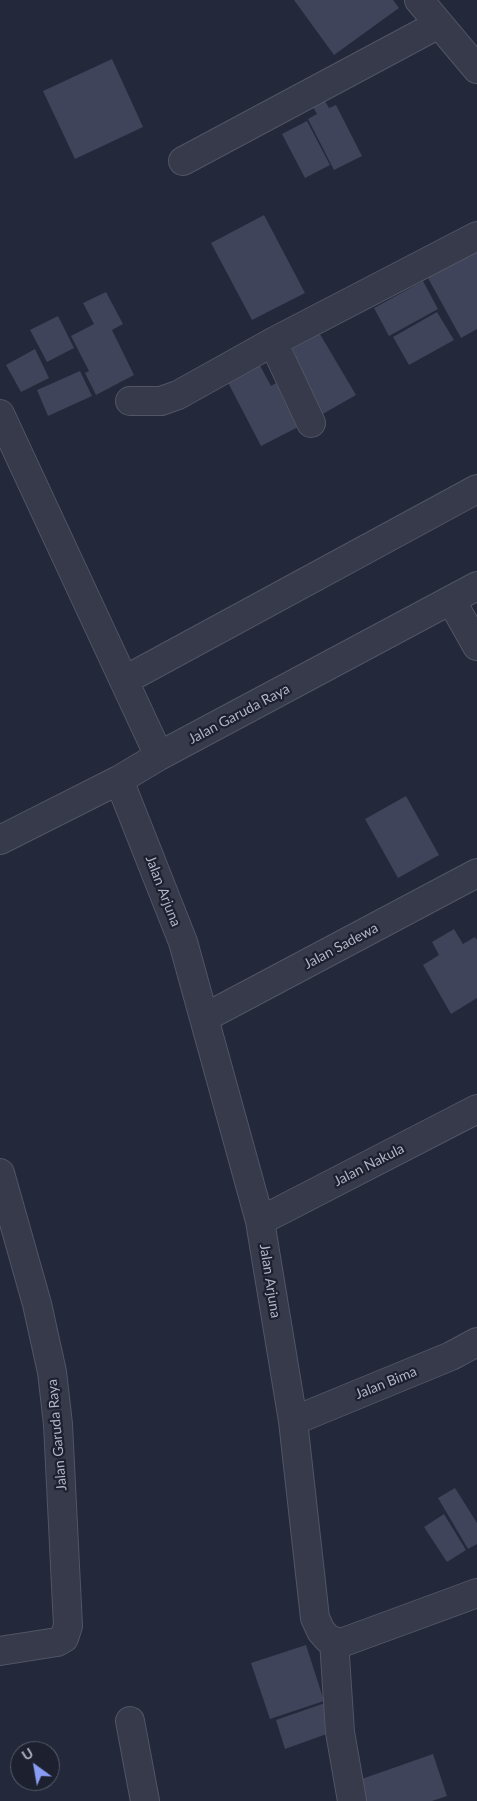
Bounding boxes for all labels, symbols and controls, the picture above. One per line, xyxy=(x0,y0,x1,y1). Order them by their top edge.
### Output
street label: Jalan Garuda Raya xyxy=(186,680,292,748)
street label: Jalan Arjuna xyxy=(142,853,184,929)
street label: Jalan Sadewa xyxy=(301,919,381,973)
street label: Jalan Nakula xyxy=(331,1140,407,1190)
street label: Jalan Arjuna xyxy=(256,1243,284,1319)
street label: Jalan Bima xyxy=(353,1363,419,1403)
street label: Jalan Garuda Raya xyxy=(44,1378,70,1492)
north arrow xyxy=(10,1741,60,1791)
text: U xyxy=(18,1744,36,1764)

